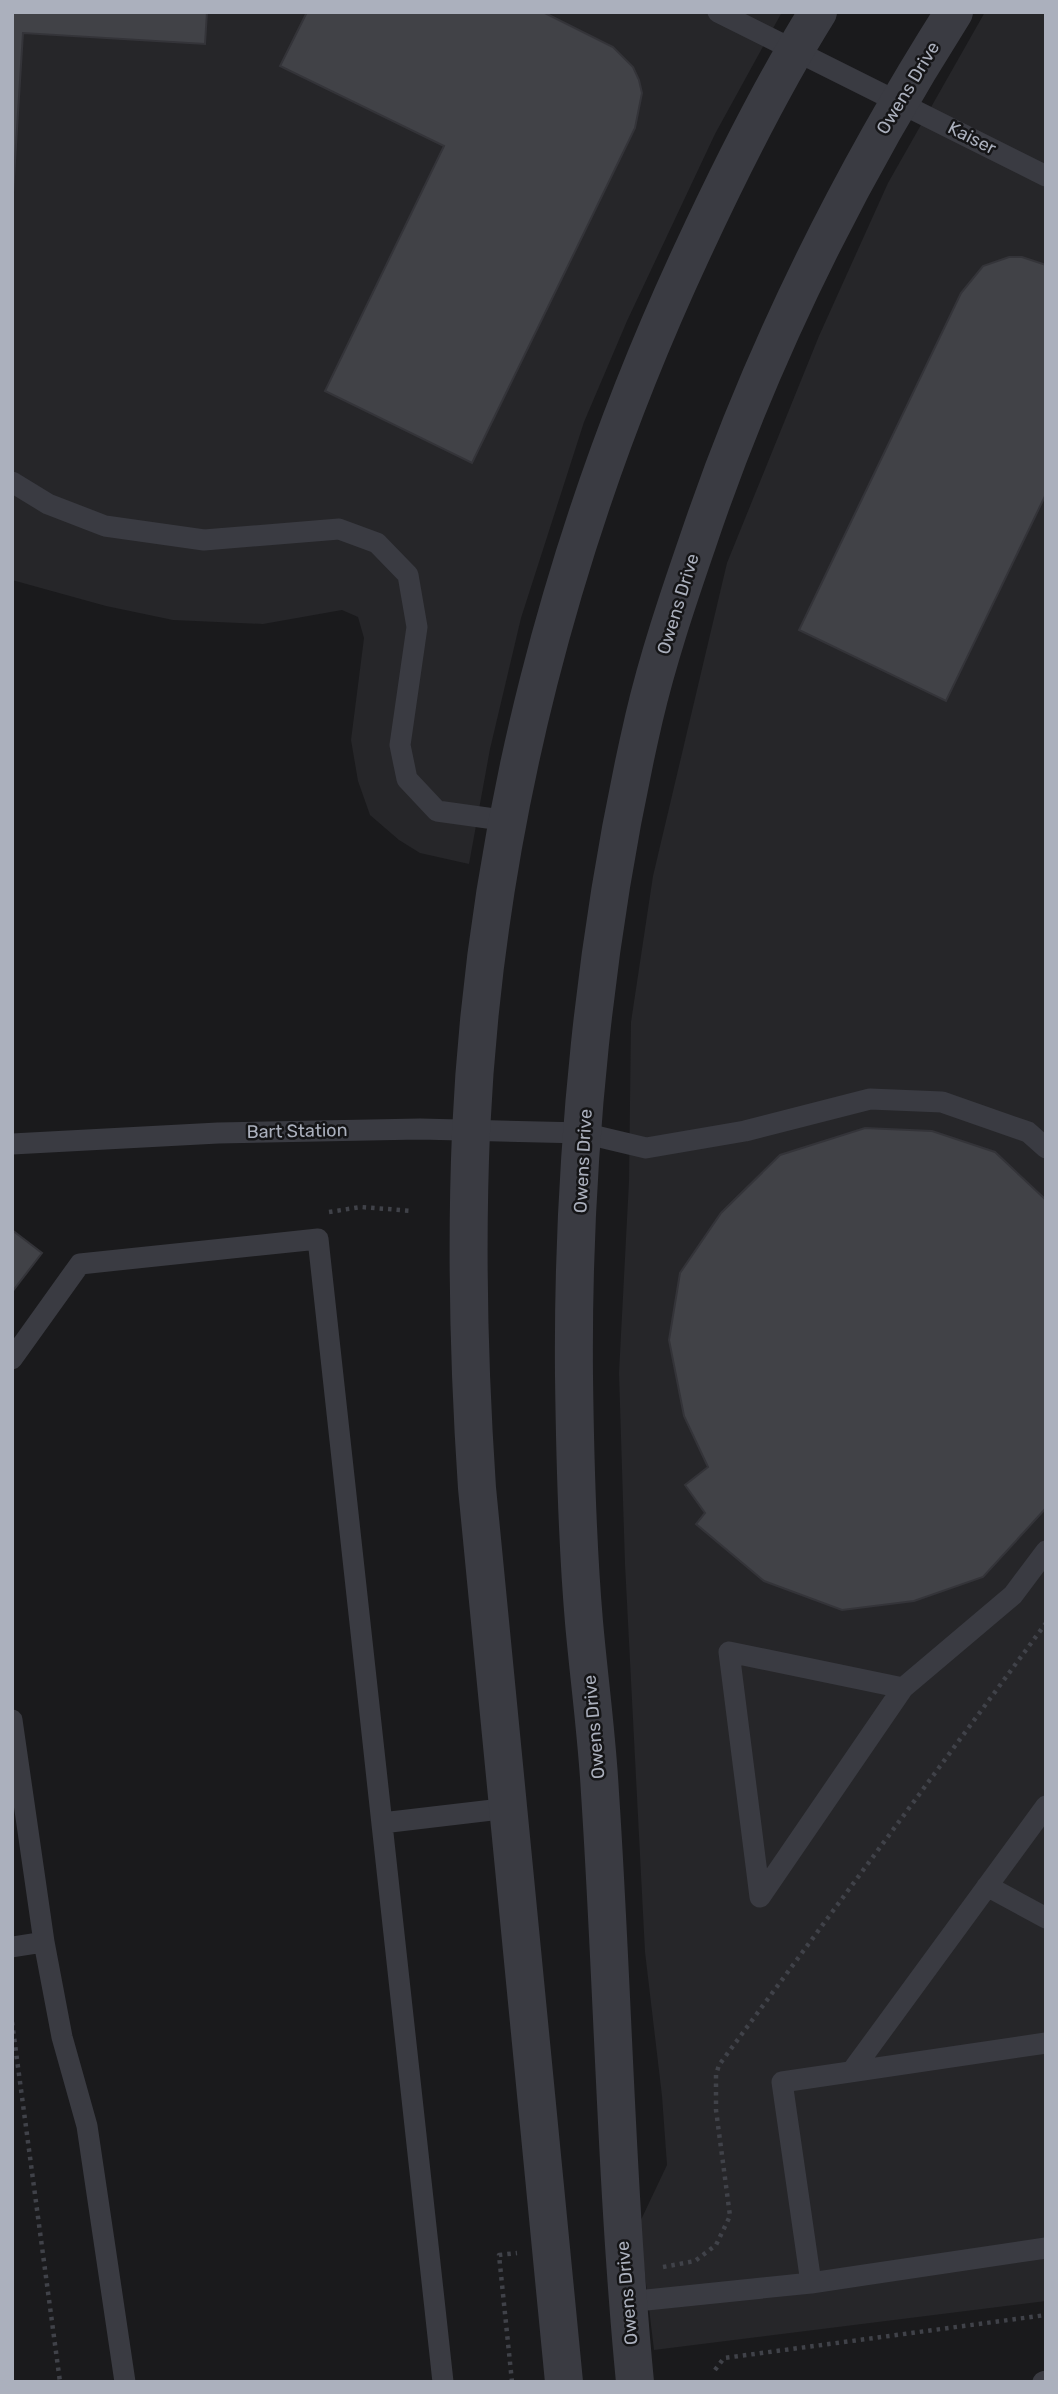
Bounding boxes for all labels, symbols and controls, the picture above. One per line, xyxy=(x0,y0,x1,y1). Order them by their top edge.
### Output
street label: Owens Drive xyxy=(872,38,944,138)
street label: Kaiser xyxy=(944,117,1000,159)
street label: Owens Drive xyxy=(652,551,704,657)
street label: Owens Drive xyxy=(569,1108,597,1214)
street label: Bart Station xyxy=(246,1119,348,1143)
street label: Owens Drive xyxy=(578,1674,610,1780)
street label: Owens Drive xyxy=(611,2240,643,2346)

